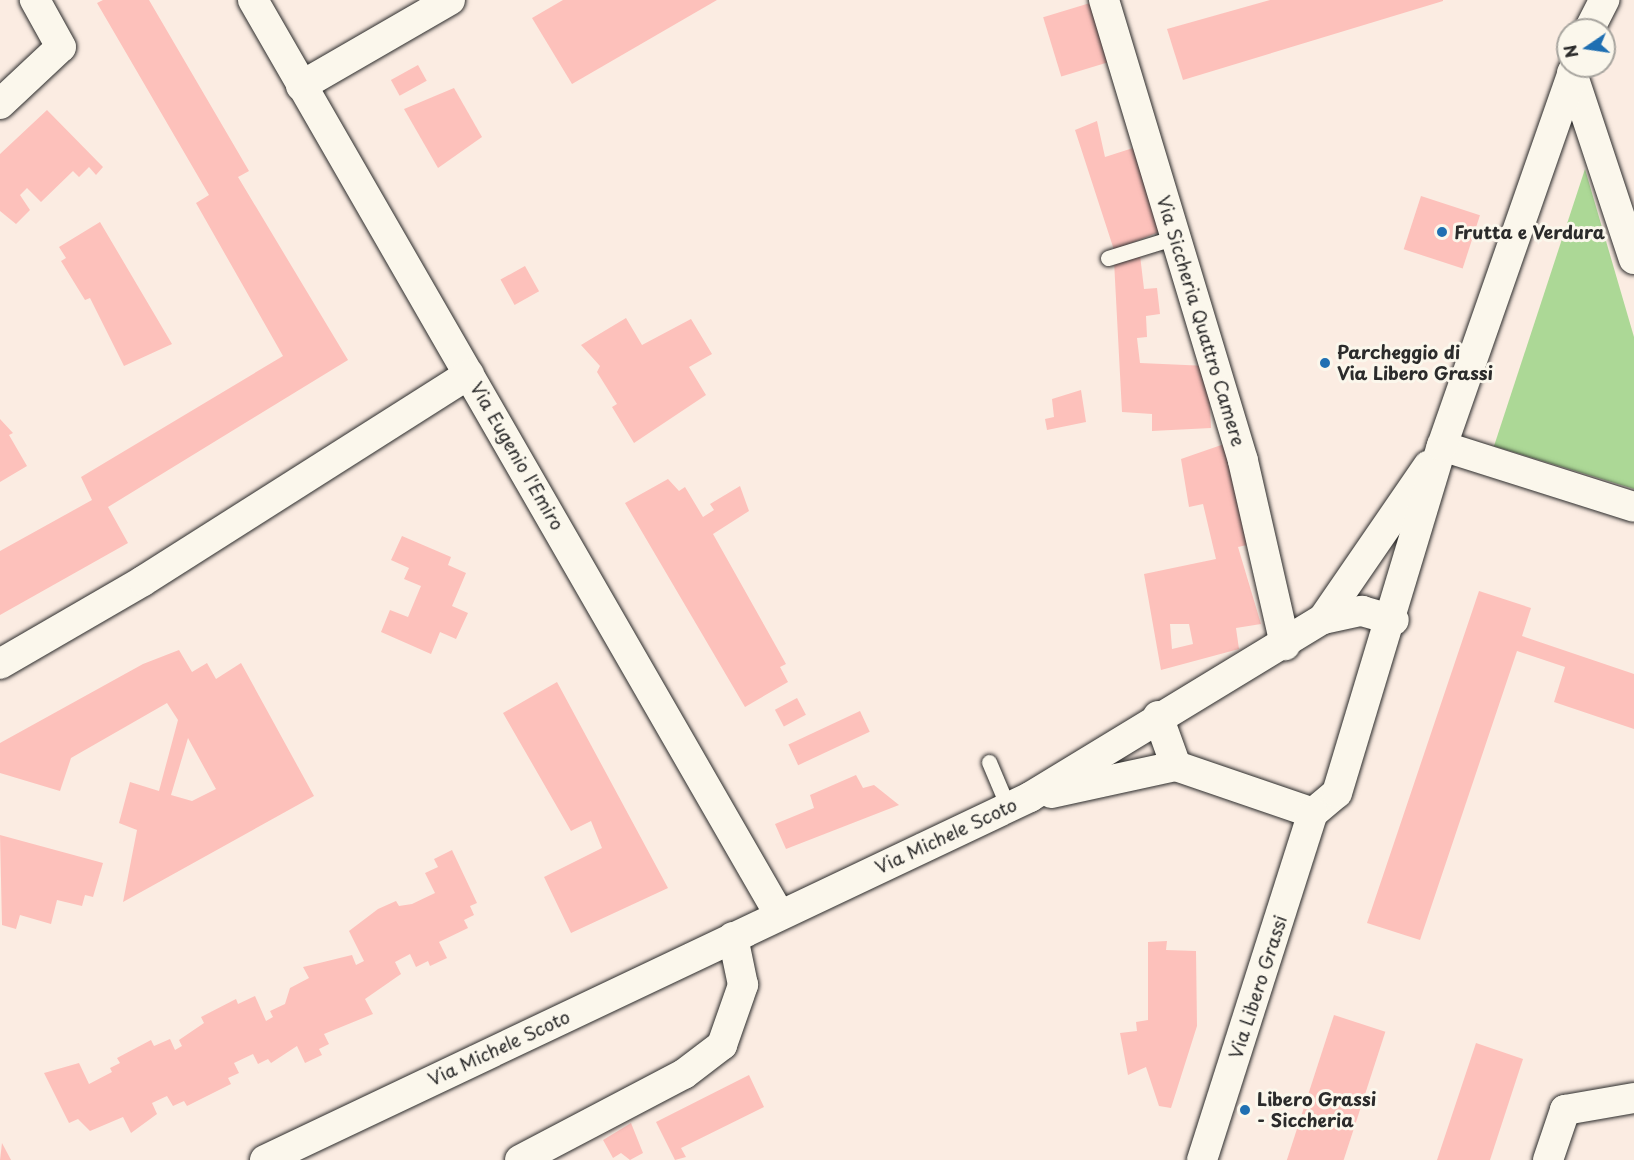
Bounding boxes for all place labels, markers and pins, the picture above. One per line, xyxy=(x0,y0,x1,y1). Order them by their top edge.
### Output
place label: Frutta e Verdura xyxy=(1454,221,1607,243)
marker: Frutta e Verdura xyxy=(1435,225,1449,239)
place label: Parcheggio di Via Libero Grassi xyxy=(1337,342,1493,385)
marker: Parcheggio di Via Libero Grassi xyxy=(1318,356,1332,370)
place label: Libero Grassi - Siccheria xyxy=(1257,1089,1377,1132)
marker: Libero Grassi - Siccheria xyxy=(1238,1103,1252,1117)

